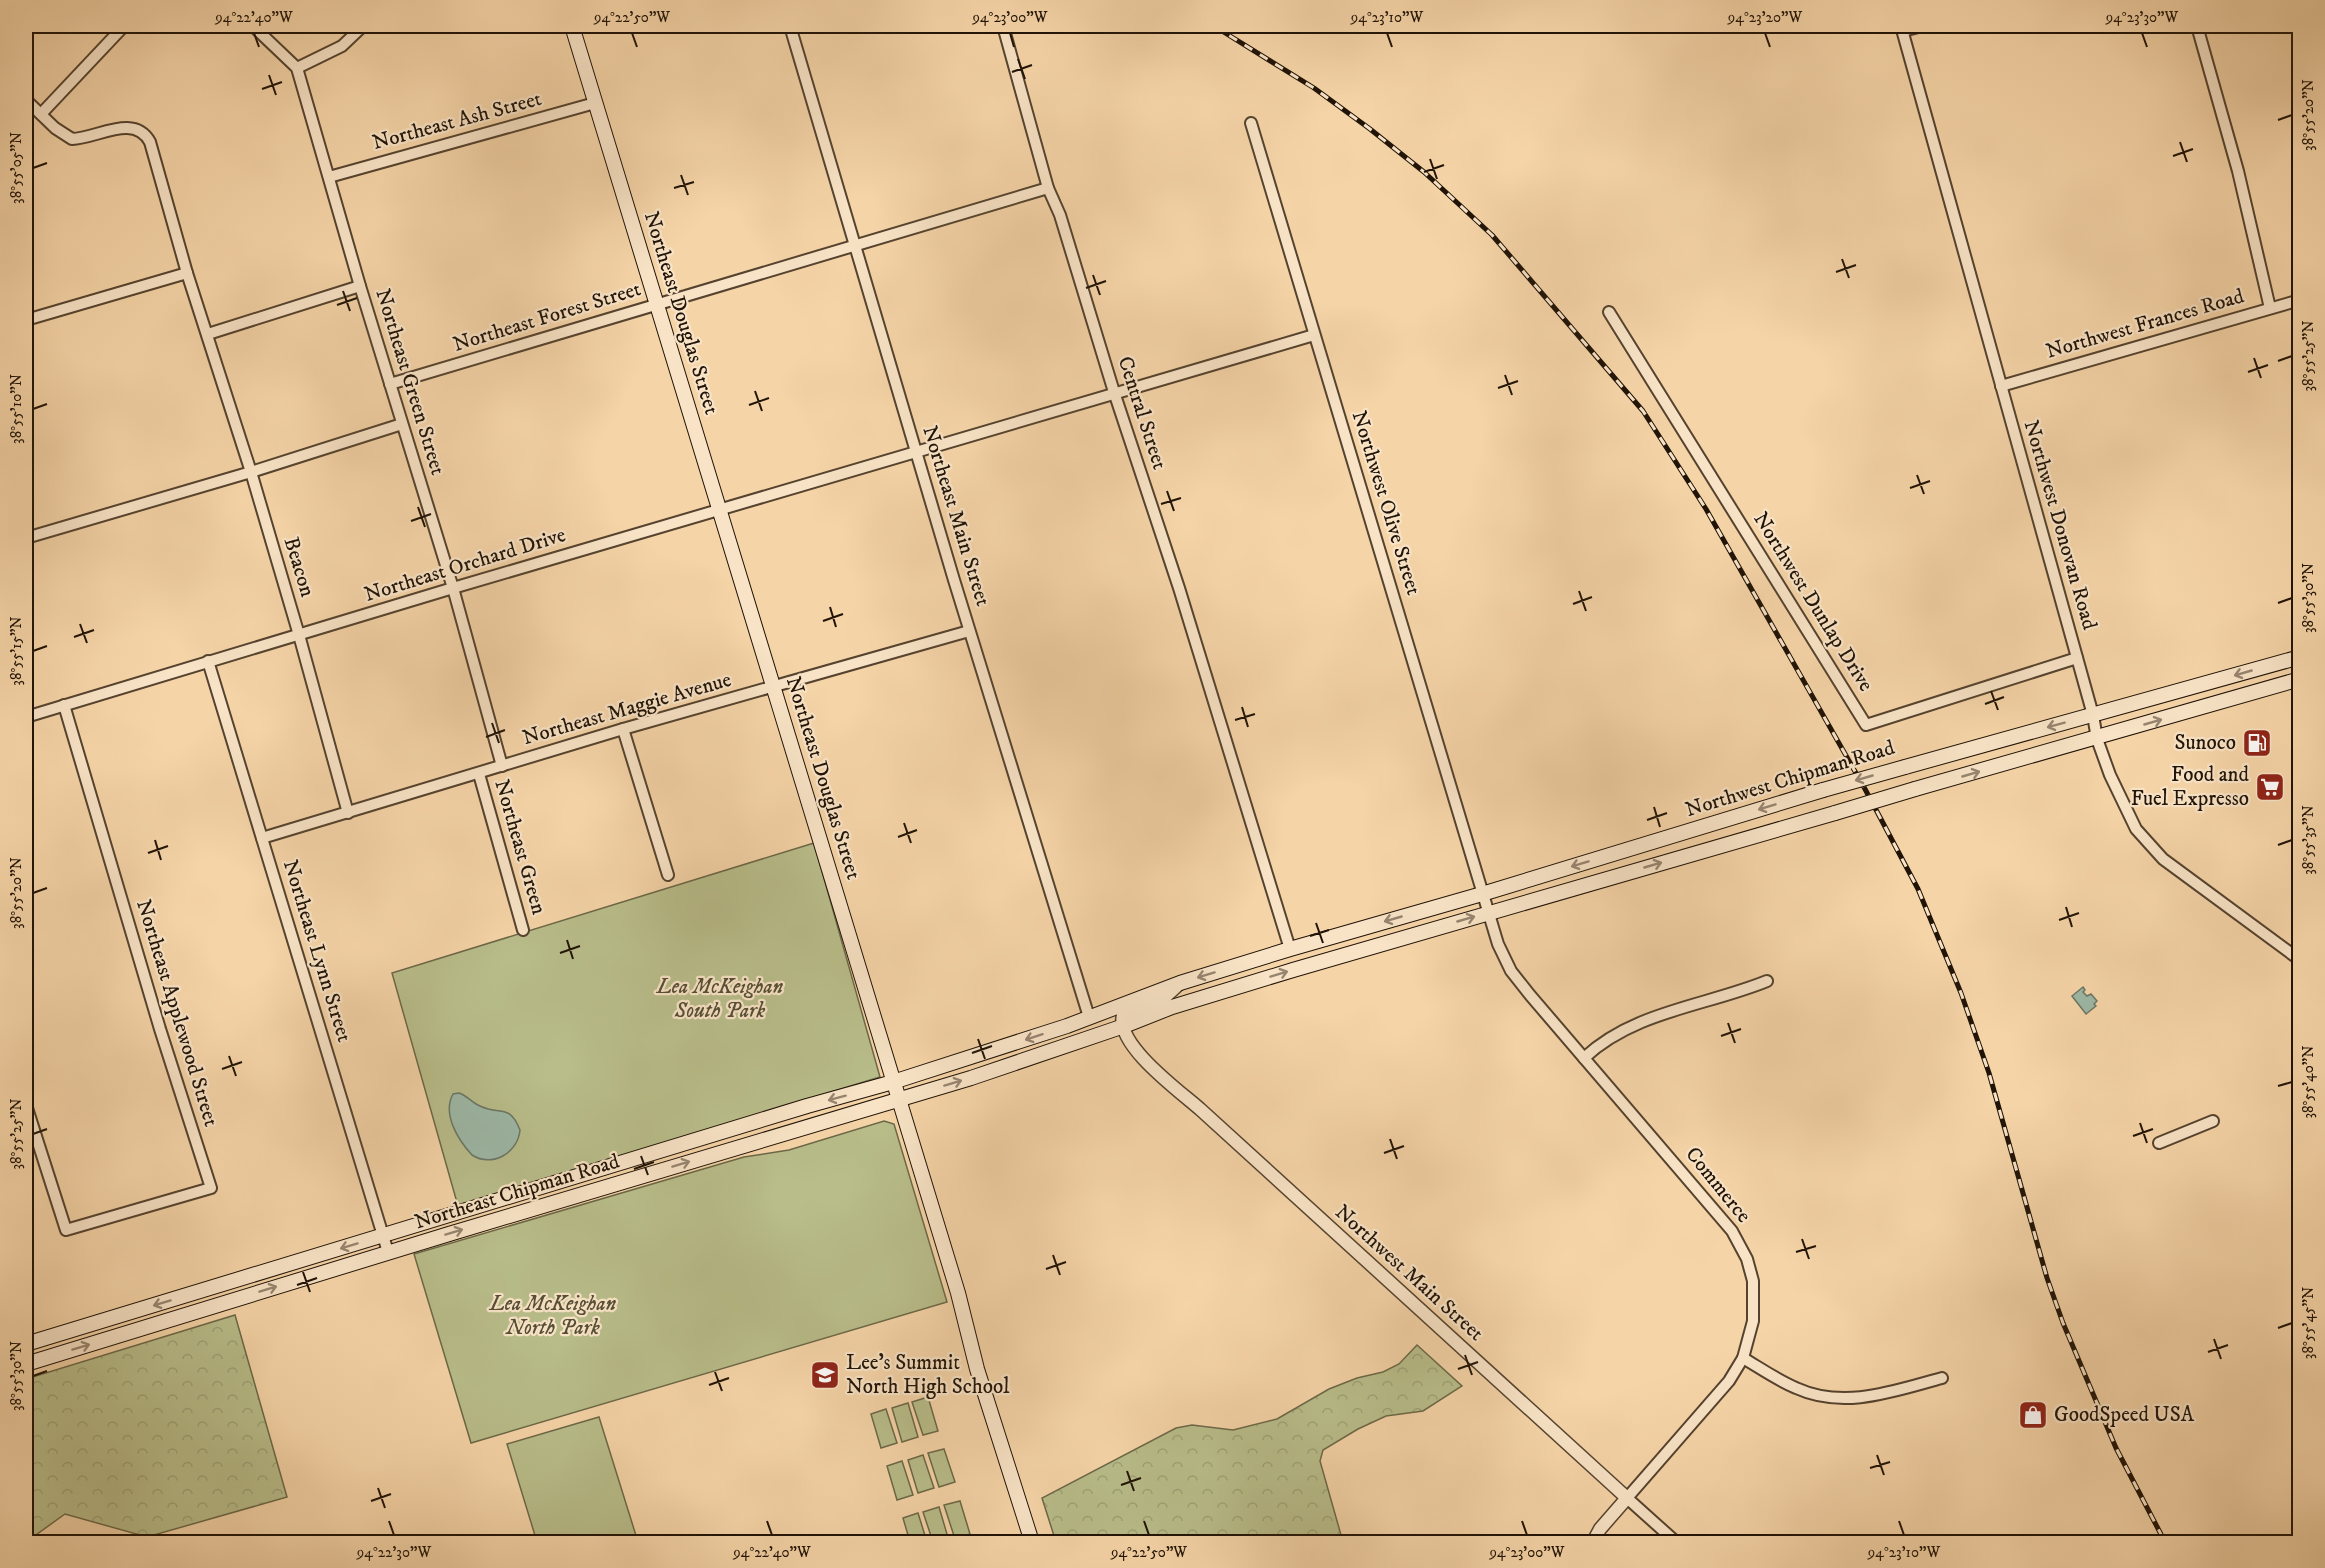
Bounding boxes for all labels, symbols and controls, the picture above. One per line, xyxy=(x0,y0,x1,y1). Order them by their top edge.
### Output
text: 94°22'40"W xyxy=(214,8,293,27)
text: 94°22'50"W xyxy=(593,8,670,27)
text: 94°23'00"W xyxy=(971,8,1048,27)
text: 94°23'10"W xyxy=(1350,8,1423,27)
text: 94°23'20"W xyxy=(1727,8,1802,27)
text: 94°23'30"W xyxy=(2105,8,2179,27)
text: 38°55'20"N xyxy=(2299,79,2318,151)
street label: Northeast Ash Street xyxy=(370,86,545,156)
text: 38°55'05"N xyxy=(7,132,26,204)
street label: Northeast Douglas Street xyxy=(638,208,724,418)
street label: Northeast Forest Street xyxy=(450,276,644,358)
street label: Northwest Frances Road xyxy=(2043,283,2248,365)
street label: Northeast Green Street xyxy=(369,286,451,478)
text: 38°55'25"N xyxy=(2299,320,2318,392)
street label: Central Street xyxy=(1111,353,1173,473)
text: 38°55'10"N xyxy=(7,374,26,444)
street label: Northwest Olive Street xyxy=(1346,408,1426,598)
street label: Northwest Donovan Road xyxy=(2018,417,2103,633)
street label: Northeast Main Street xyxy=(916,423,996,609)
street label: Northwest Dunlap Drive xyxy=(1747,508,1879,697)
street label: Northeast Orchard Drive xyxy=(361,522,569,608)
street label: Beacon xyxy=(278,534,320,600)
text: 38°55'30"N xyxy=(2299,563,2318,633)
text: 38°55'15"N xyxy=(7,616,26,686)
street label: Northeast Maggie Avenue xyxy=(520,667,735,751)
one-way arrow xyxy=(2234,667,2253,679)
street label: Northeast Douglas Street xyxy=(780,673,866,883)
one-way arrow xyxy=(2143,716,2162,727)
one-way arrow xyxy=(2046,720,2065,732)
fuel station icon: Sunoco xyxy=(2241,727,2273,759)
place label: Sunoco xyxy=(2174,730,2236,756)
street label: Northwest Chipman Road xyxy=(1682,735,1898,823)
place label: Food and Fuel Expresso xyxy=(2131,762,2250,812)
one-way arrow xyxy=(1961,767,1980,779)
supermarket icon: Food and Fuel Expresso xyxy=(2254,771,2286,803)
one-way arrow xyxy=(1855,773,1874,785)
street label: Northeast Green xyxy=(488,777,552,917)
one-way arrow xyxy=(1758,802,1777,813)
text: 38°55'35"N xyxy=(2299,805,2318,875)
text: 38°55'20"N xyxy=(7,857,26,929)
street label: Northeast Lynn Street xyxy=(277,857,357,1046)
one-way arrow xyxy=(1571,859,1590,870)
one-way arrow xyxy=(1643,859,1662,870)
street label: Northeast Applewood Street xyxy=(130,896,224,1130)
one-way arrow xyxy=(1456,913,1475,924)
one-way arrow xyxy=(1384,914,1403,925)
one-way arrow xyxy=(1269,968,1288,979)
one-way arrow xyxy=(1197,970,1216,981)
park label: Lea McKeighan South Park xyxy=(656,974,784,1024)
one-way arrow xyxy=(1025,1032,1044,1043)
text: 38°55'40"N xyxy=(2299,1045,2318,1119)
one-way arrow xyxy=(943,1077,962,1088)
one-way arrow xyxy=(828,1092,847,1104)
text: 38°55'25"N xyxy=(7,1098,26,1170)
street label: Commerce xyxy=(1680,1142,1757,1228)
street label: Northeast Chipman Road xyxy=(411,1148,623,1236)
one-way arrow xyxy=(671,1158,690,1169)
street label: Northwest Main Street xyxy=(1329,1199,1489,1347)
one-way arrow xyxy=(444,1226,463,1237)
one-way arrow xyxy=(340,1241,359,1252)
one-way arrow xyxy=(258,1283,277,1294)
text: 38°55'45"N xyxy=(2299,1287,2318,1359)
park label: Lea McKeighan North Park xyxy=(489,1291,617,1341)
one-way arrow xyxy=(153,1298,172,1309)
one-way arrow xyxy=(71,1340,90,1351)
text: 38°55'30"N xyxy=(7,1341,26,1411)
place label: Lee's Summit North High School xyxy=(846,1350,1010,1400)
school or university icon: Lee's Summit North High School xyxy=(809,1359,841,1391)
shop icon: GoodSpeed USA xyxy=(2017,1399,2049,1431)
place label: GoodSpeed USA xyxy=(2054,1402,2195,1428)
text: 94°22'30"W xyxy=(356,1543,431,1562)
text: 94°22'40"W xyxy=(732,1543,811,1562)
text: 94°22'50"W xyxy=(1110,1543,1187,1562)
text: 94°23'00"W xyxy=(1488,1543,1565,1562)
text: 94°23'10"W xyxy=(1867,1543,1940,1562)

